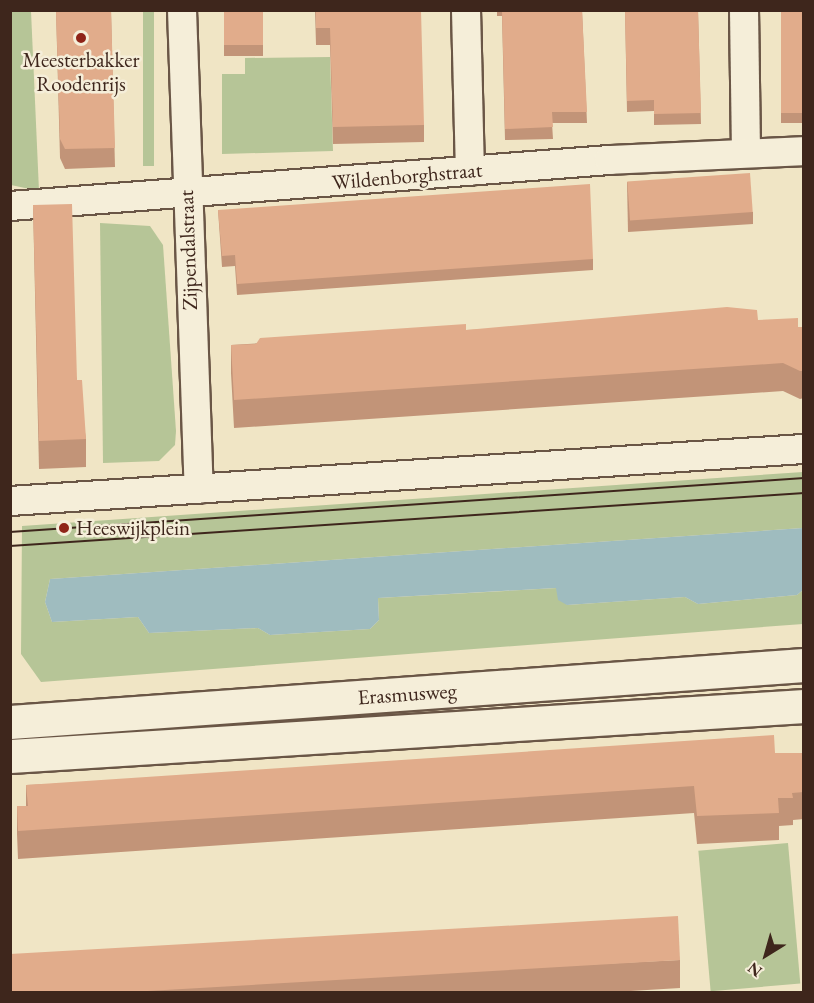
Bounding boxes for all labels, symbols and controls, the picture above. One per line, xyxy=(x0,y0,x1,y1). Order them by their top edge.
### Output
marker: Meesterbakker Roodenrijs xyxy=(74,31,88,45)
place label: Meesterbakker Roodenrijs xyxy=(23,47,139,97)
street label: Wildenborghstraat xyxy=(331,157,483,195)
street label: Zijpendalstraat xyxy=(173,189,203,311)
place label: Heeswijkplein xyxy=(76,515,190,541)
marker: Heeswijkplein xyxy=(57,521,71,535)
street label: Erasmusweg xyxy=(357,678,457,710)
north arrow xyxy=(736,925,796,985)
text: N xyxy=(743,957,766,982)

